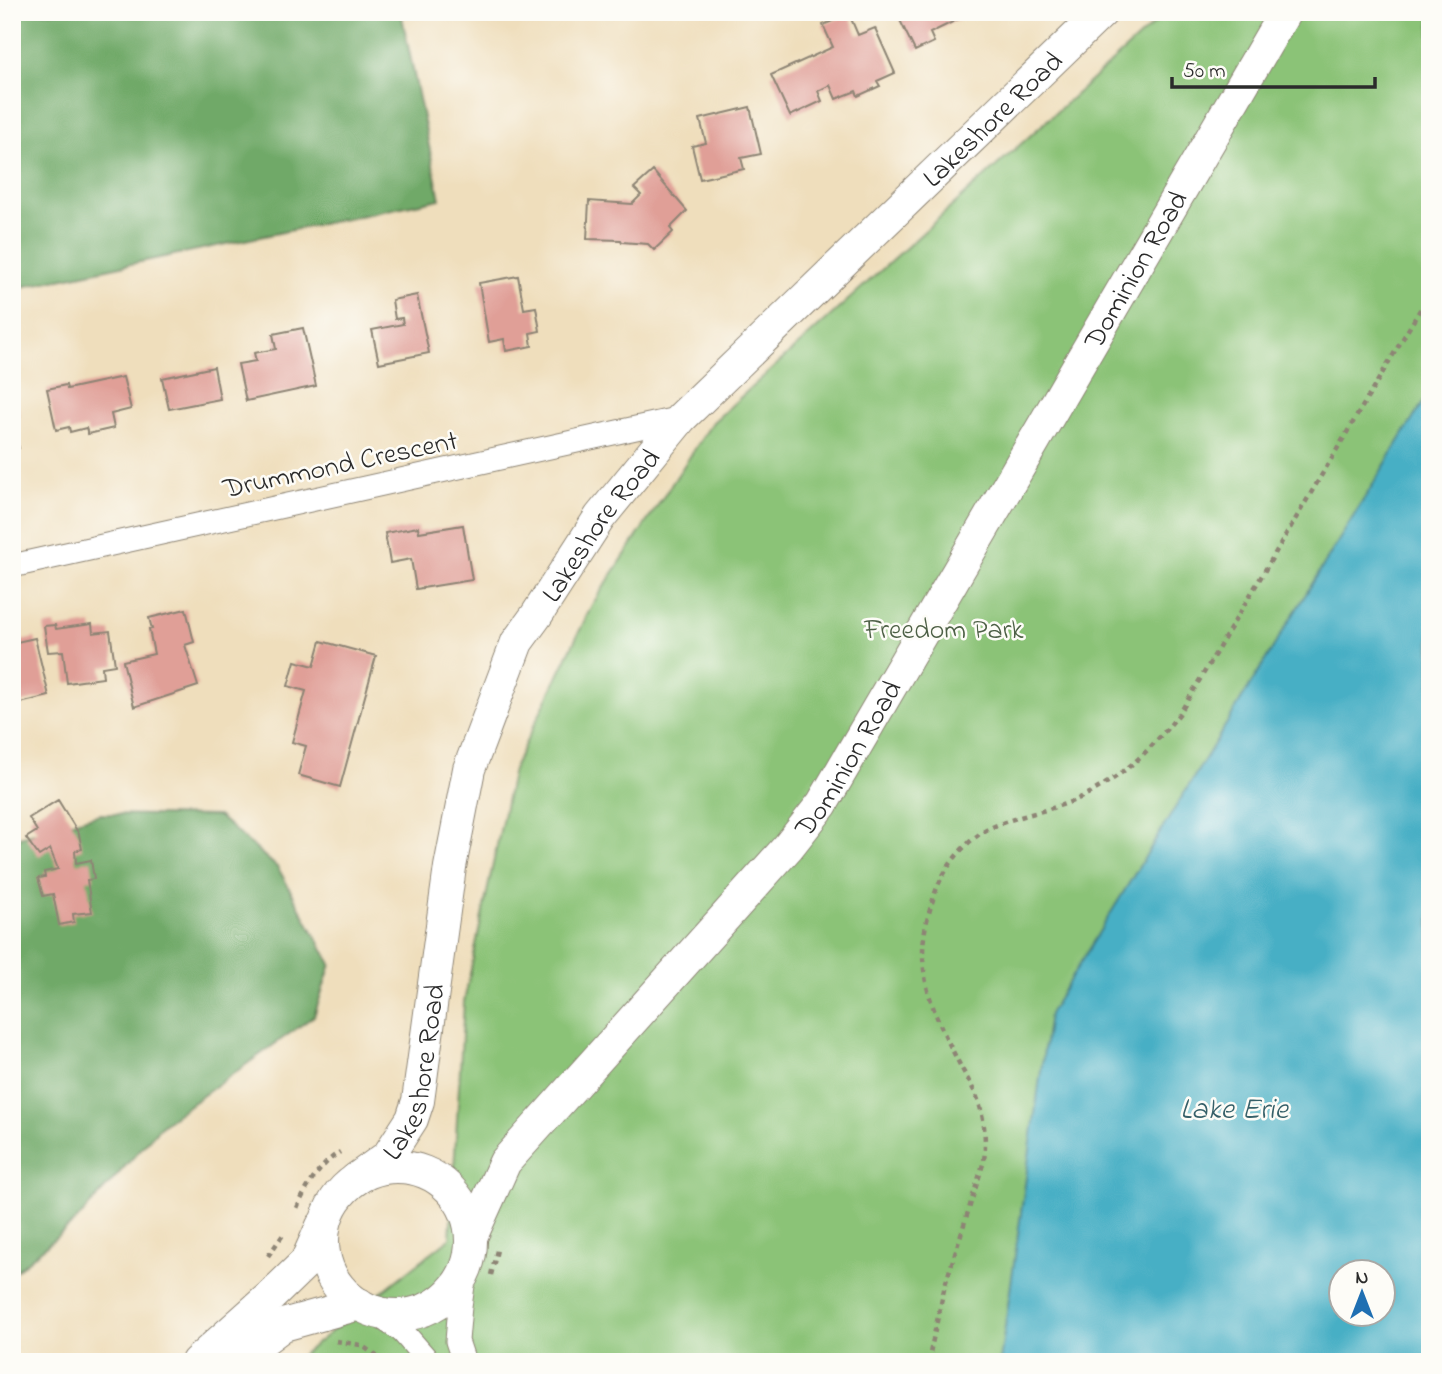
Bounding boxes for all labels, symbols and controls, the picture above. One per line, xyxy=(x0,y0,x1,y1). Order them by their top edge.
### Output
street label: Lakeshore Road xyxy=(915,43,1074,199)
scale bar xyxy=(1172,46,1376,90)
text: 50 m xyxy=(1183,57,1226,87)
street label: Dominion Road xyxy=(1075,184,1200,358)
street label: Drummond Crescent xyxy=(219,422,462,512)
street label: Lakeshore Road xyxy=(533,441,672,612)
park label: Freedom Park xyxy=(863,611,1024,652)
street label: Dominion Road xyxy=(786,673,914,848)
street label: Lakeshore Road xyxy=(374,981,458,1169)
water label: Lake Erie xyxy=(1180,1089,1289,1133)
north arrow xyxy=(1326,1258,1396,1328)
text: N xyxy=(1356,1265,1369,1292)

